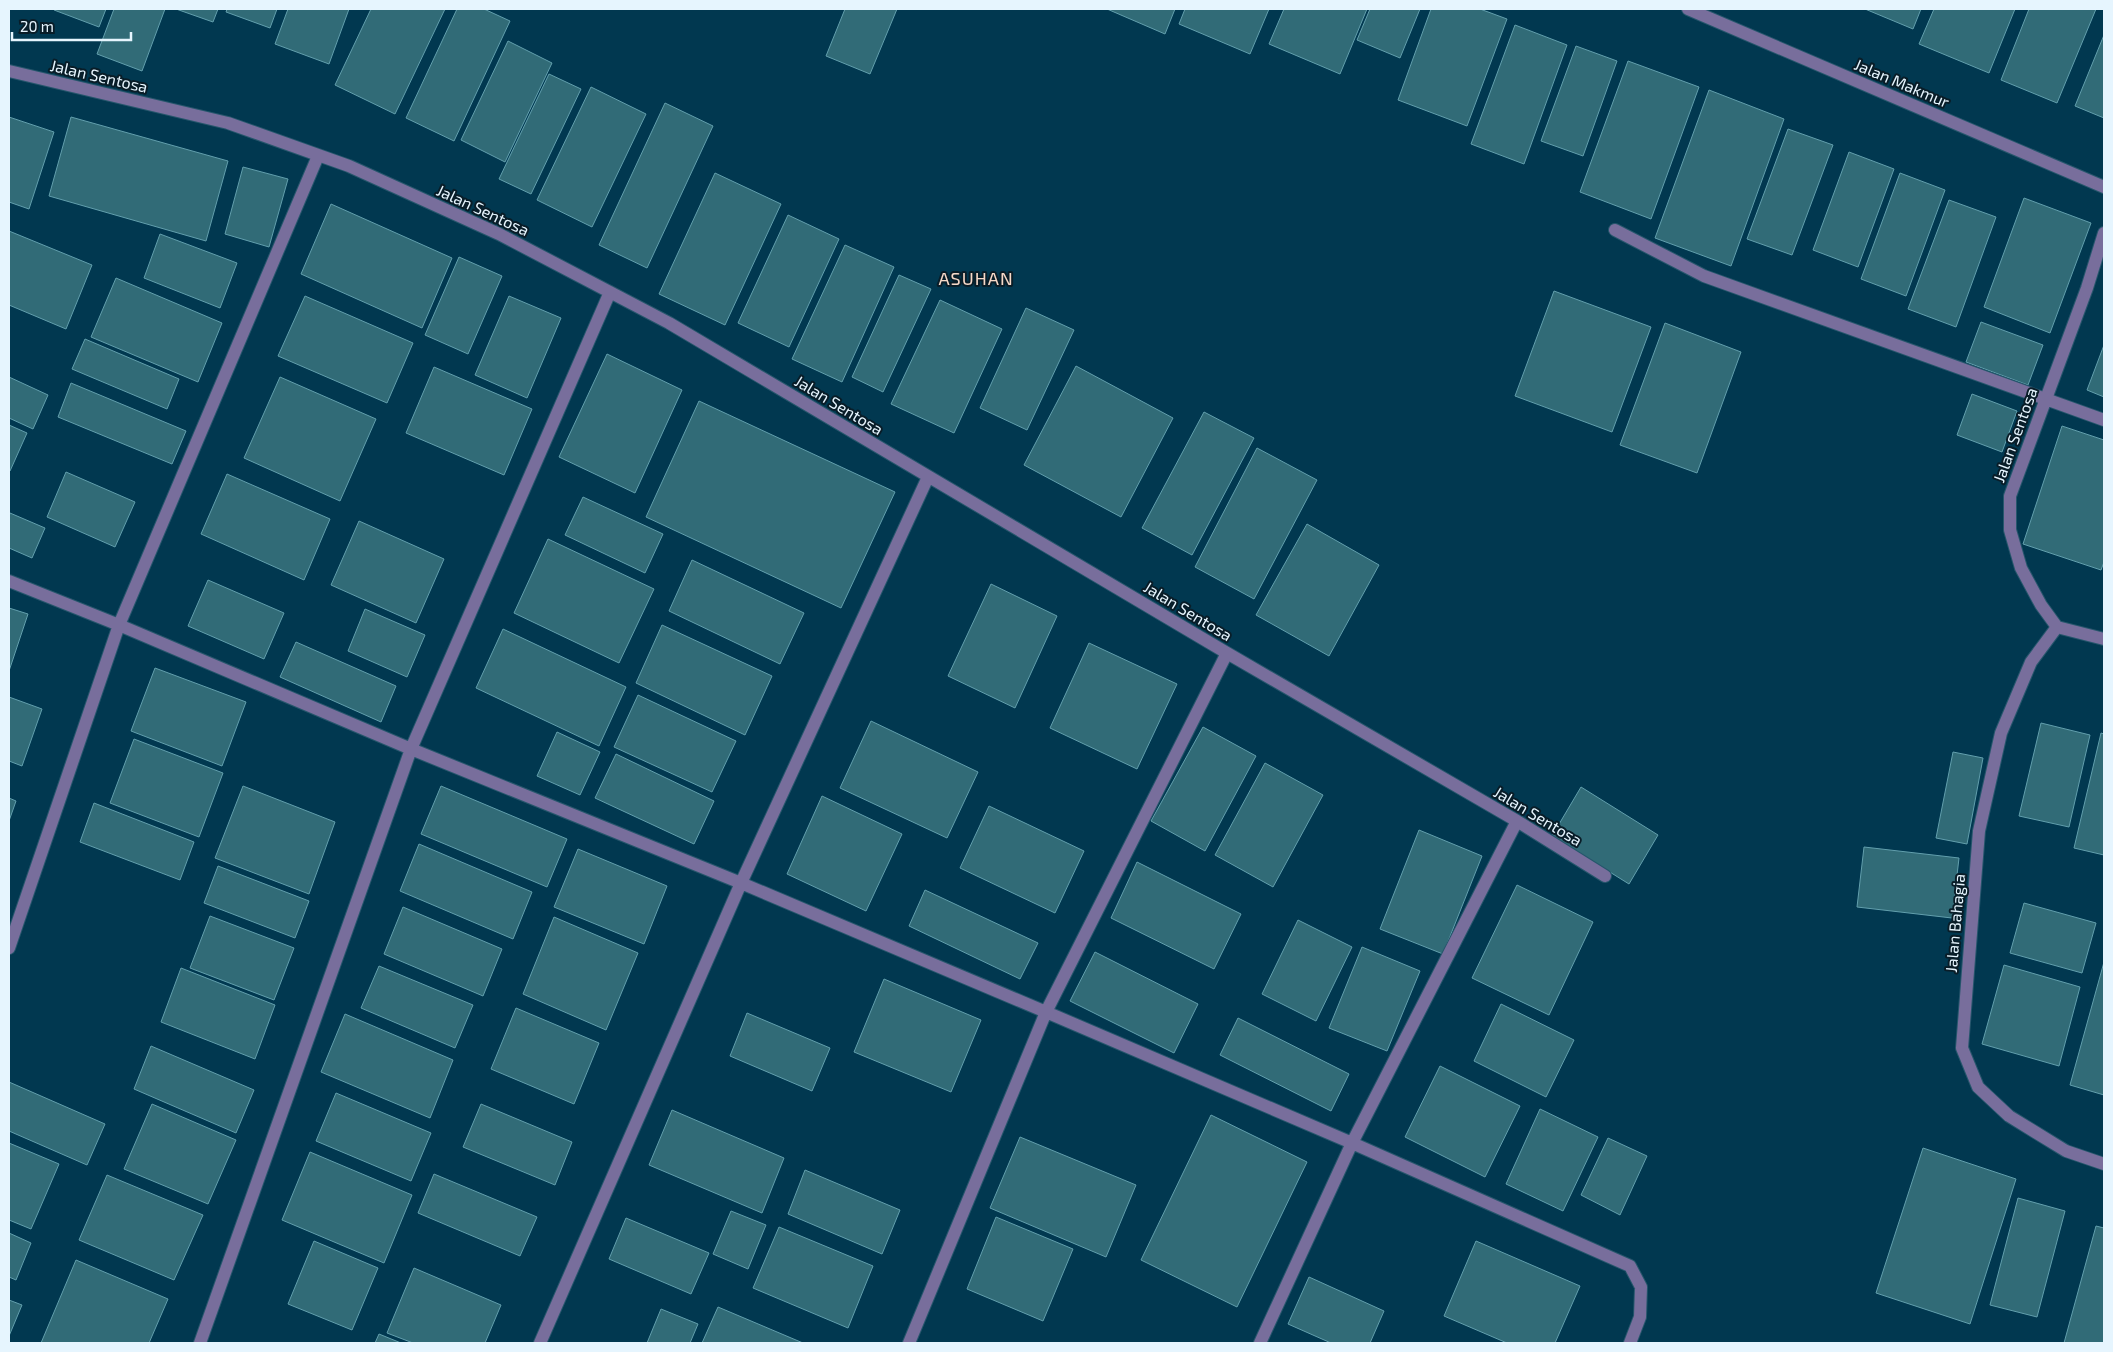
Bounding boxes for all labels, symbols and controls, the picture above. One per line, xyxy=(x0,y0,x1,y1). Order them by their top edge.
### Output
scale bar xyxy=(12,10,131,42)
text: 20 m xyxy=(20,17,54,35)
street label: Jalan Makmur xyxy=(1852,54,1953,111)
street label: Jalan Sentosa xyxy=(48,55,150,96)
street label: Jalan Sentosa xyxy=(434,180,532,239)
district label: ASUHAN xyxy=(938,267,1014,289)
street label: Jalan Sentosa xyxy=(792,371,887,438)
street label: Jalan Sentosa xyxy=(1989,385,2040,485)
street label: Jalan Sentosa xyxy=(1141,577,1236,644)
street label: Jalan Sentosa xyxy=(1491,782,1586,849)
street label: Jalan Bahagia xyxy=(1941,873,1968,973)

